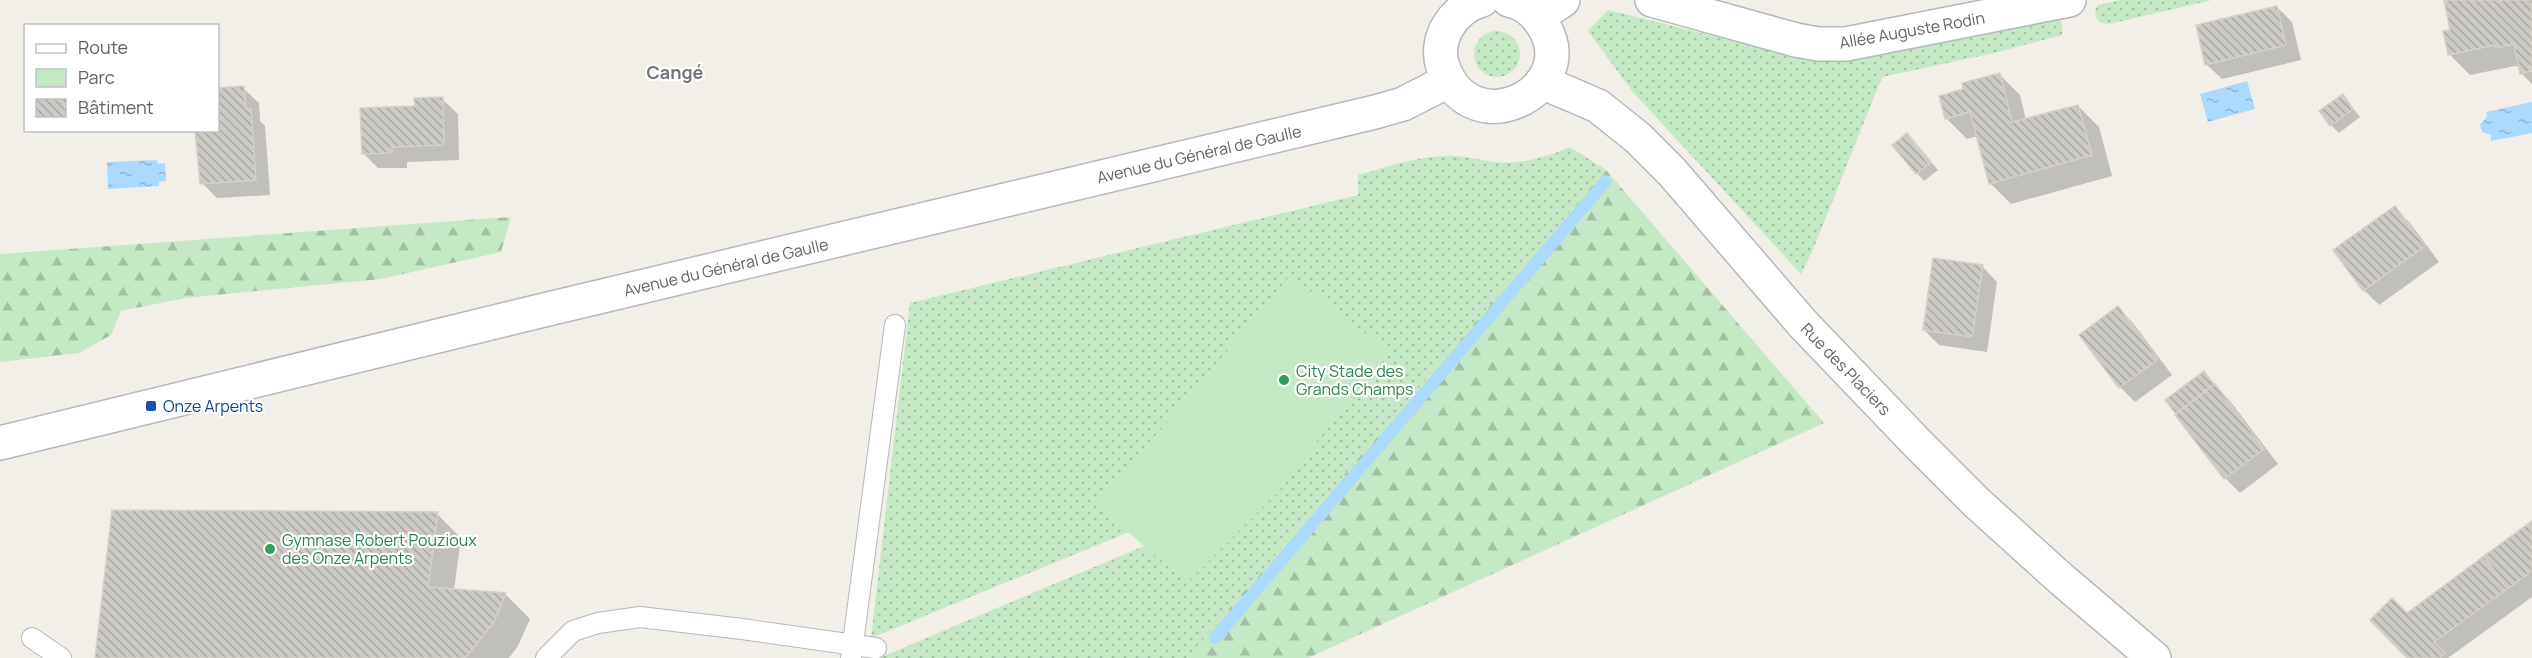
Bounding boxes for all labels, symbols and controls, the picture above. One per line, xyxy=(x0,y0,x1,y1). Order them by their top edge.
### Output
street label: Allée Auguste Rodin xyxy=(1837,6,1987,54)
legend xyxy=(24,24,219,132)
text: Route xyxy=(78,35,128,59)
district label: Cangé xyxy=(647,60,704,84)
text: Parc xyxy=(78,65,115,89)
text: Bâtiment xyxy=(78,95,154,119)
street label: Avenue du Général de Gaulle xyxy=(1095,120,1303,188)
street label: Avenue du Général de Gaulle xyxy=(622,233,830,301)
street label: Rue des Placiers xyxy=(1796,318,1896,420)
place label: City Stade des Grands Champs xyxy=(1296,360,1413,400)
marker: City Stade des Grands Champs xyxy=(1277,373,1291,387)
place label: Onze Arpents xyxy=(163,395,263,417)
marker: Onze Arpents xyxy=(144,399,158,413)
place label: Gymnase Robert Pouzioux des Onze Arpents xyxy=(282,529,477,569)
marker: Gymnase Robert Pouzioux des Onze Arpents xyxy=(263,542,277,556)

